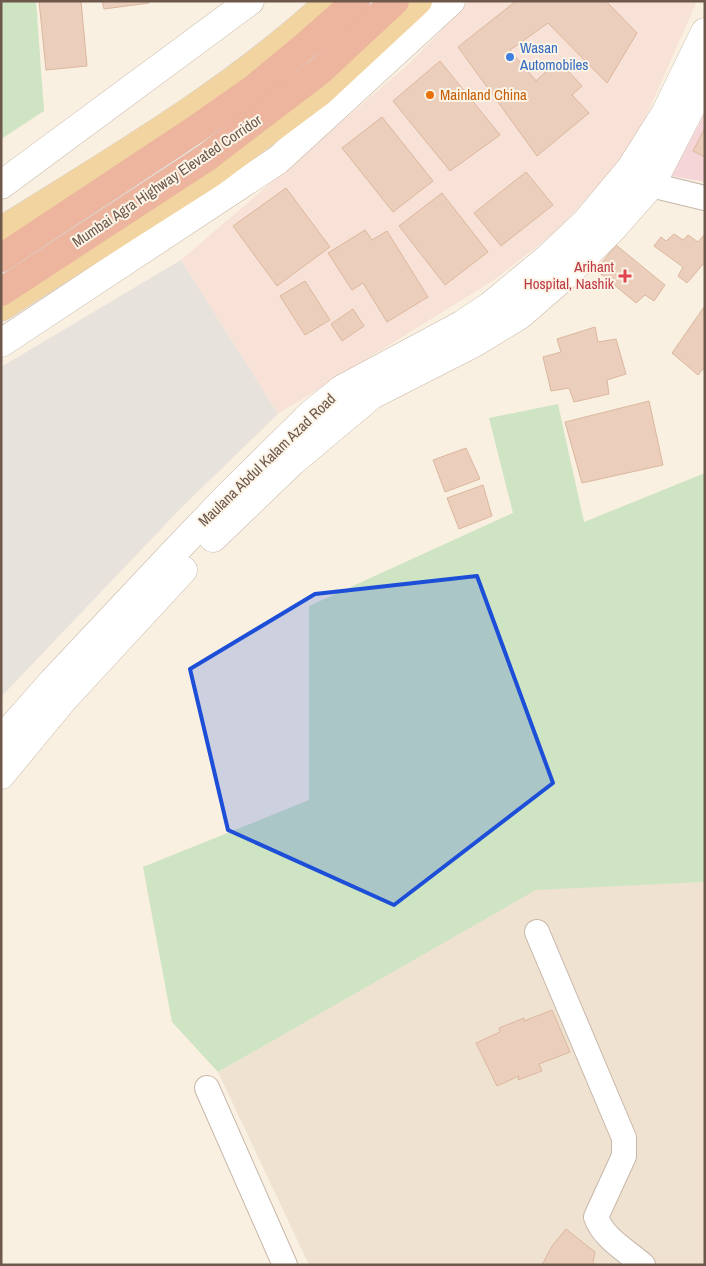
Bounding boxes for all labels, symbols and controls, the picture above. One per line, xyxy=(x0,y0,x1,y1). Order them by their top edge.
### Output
place label: Wasan Automobiles xyxy=(519,37,588,75)
marker: Wasan Automobiles xyxy=(504,51,516,63)
place label: Mainland China xyxy=(440,84,527,105)
marker: Mainland China xyxy=(424,89,436,101)
street label: Mumbai Agra Highway Elevated Corridor xyxy=(68,109,266,252)
place label: Arihant Hospital, Nashik xyxy=(524,256,615,294)
marker: Arihant Hospital, Nashik xyxy=(618,269,632,283)
street label: Maulana Abdul Kalam Azad Road xyxy=(193,388,340,531)

